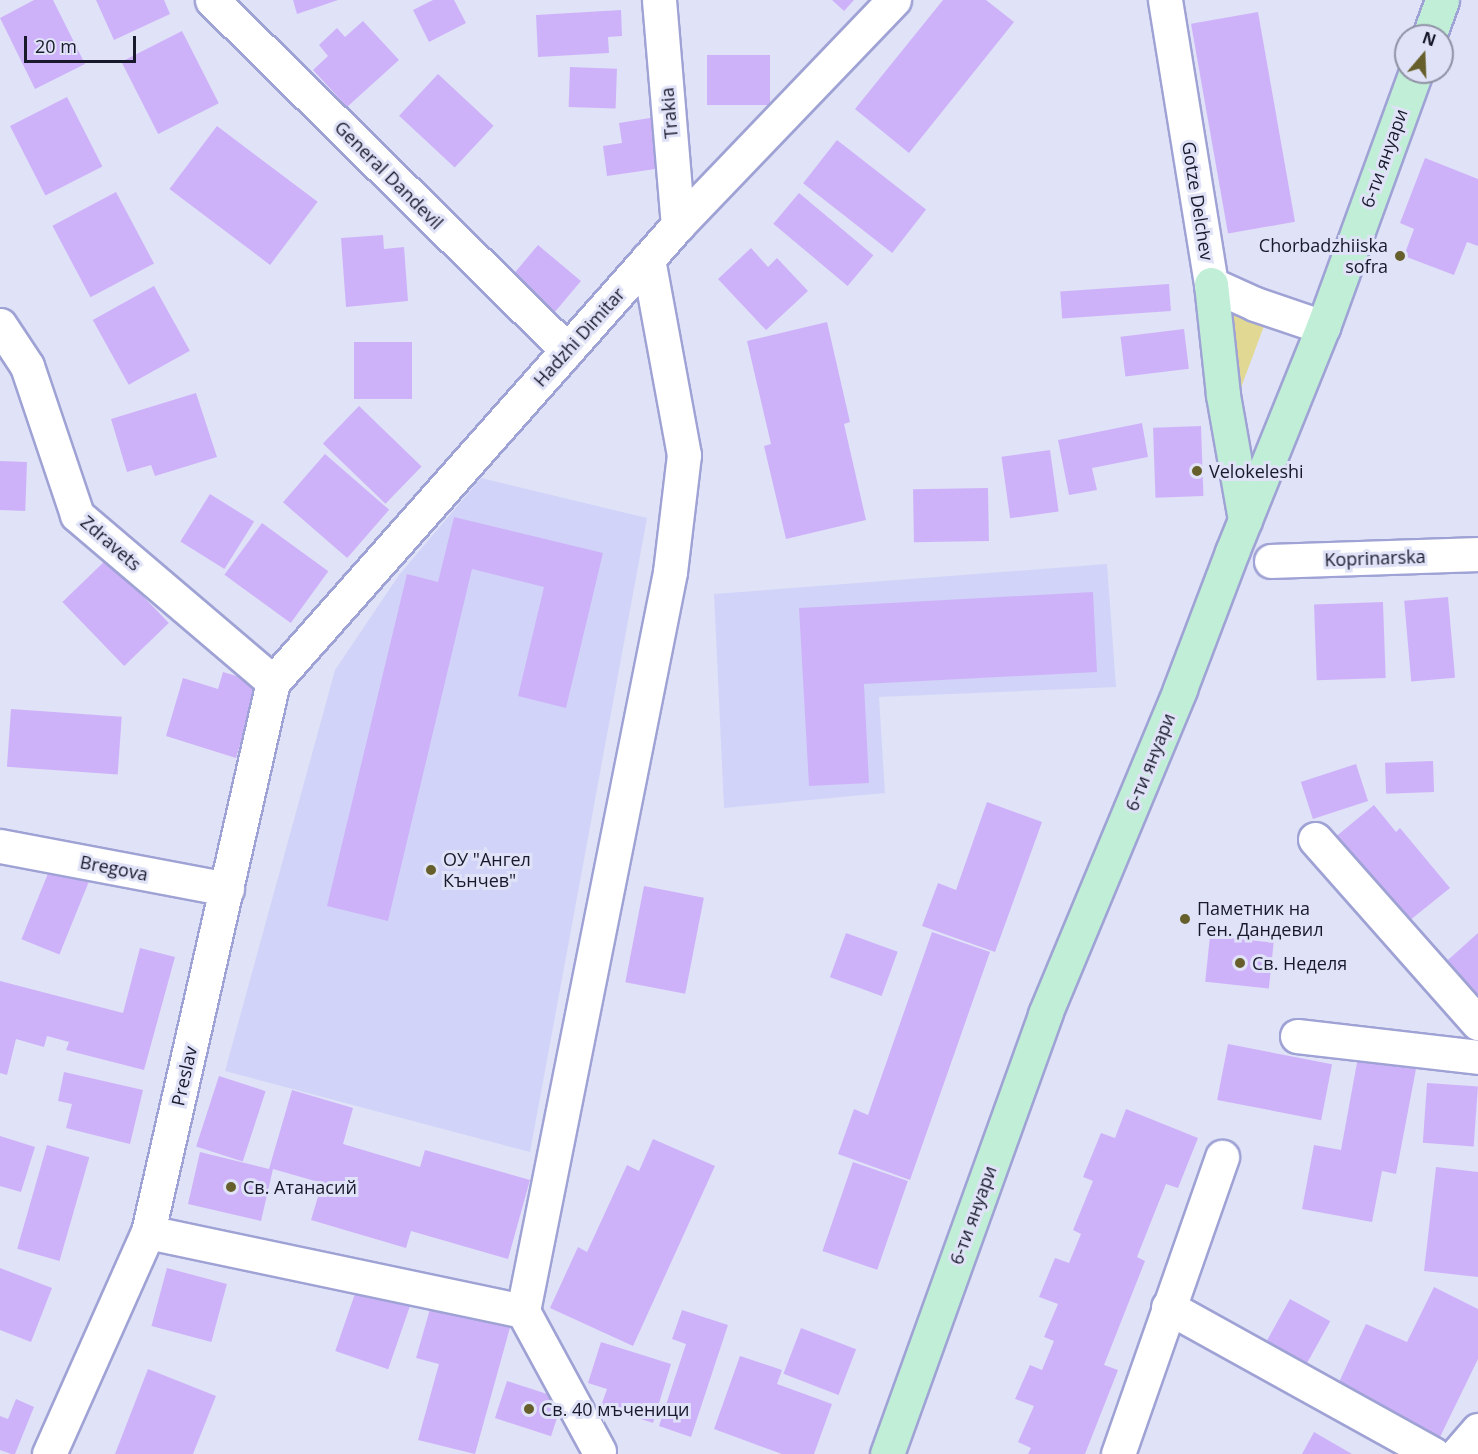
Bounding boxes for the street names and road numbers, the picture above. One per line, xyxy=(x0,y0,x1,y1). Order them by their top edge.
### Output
street label: Trakia xyxy=(656,87,682,139)
street label: 6-ти януари xyxy=(1356,106,1412,210)
street label: General Dandevil xyxy=(330,116,448,234)
street label: Gotze Delchev xyxy=(1178,140,1218,262)
street label: Hadzhi Dimitar xyxy=(529,283,629,391)
street label: Zdravets xyxy=(76,511,146,575)
street label: Koprinarska xyxy=(1324,545,1426,571)
street label: 6-ти януари xyxy=(1121,710,1179,814)
street label: Bregova xyxy=(78,851,150,885)
street label: Preslav xyxy=(167,1044,201,1108)
street label: 6-ти януари xyxy=(945,1163,1001,1267)

